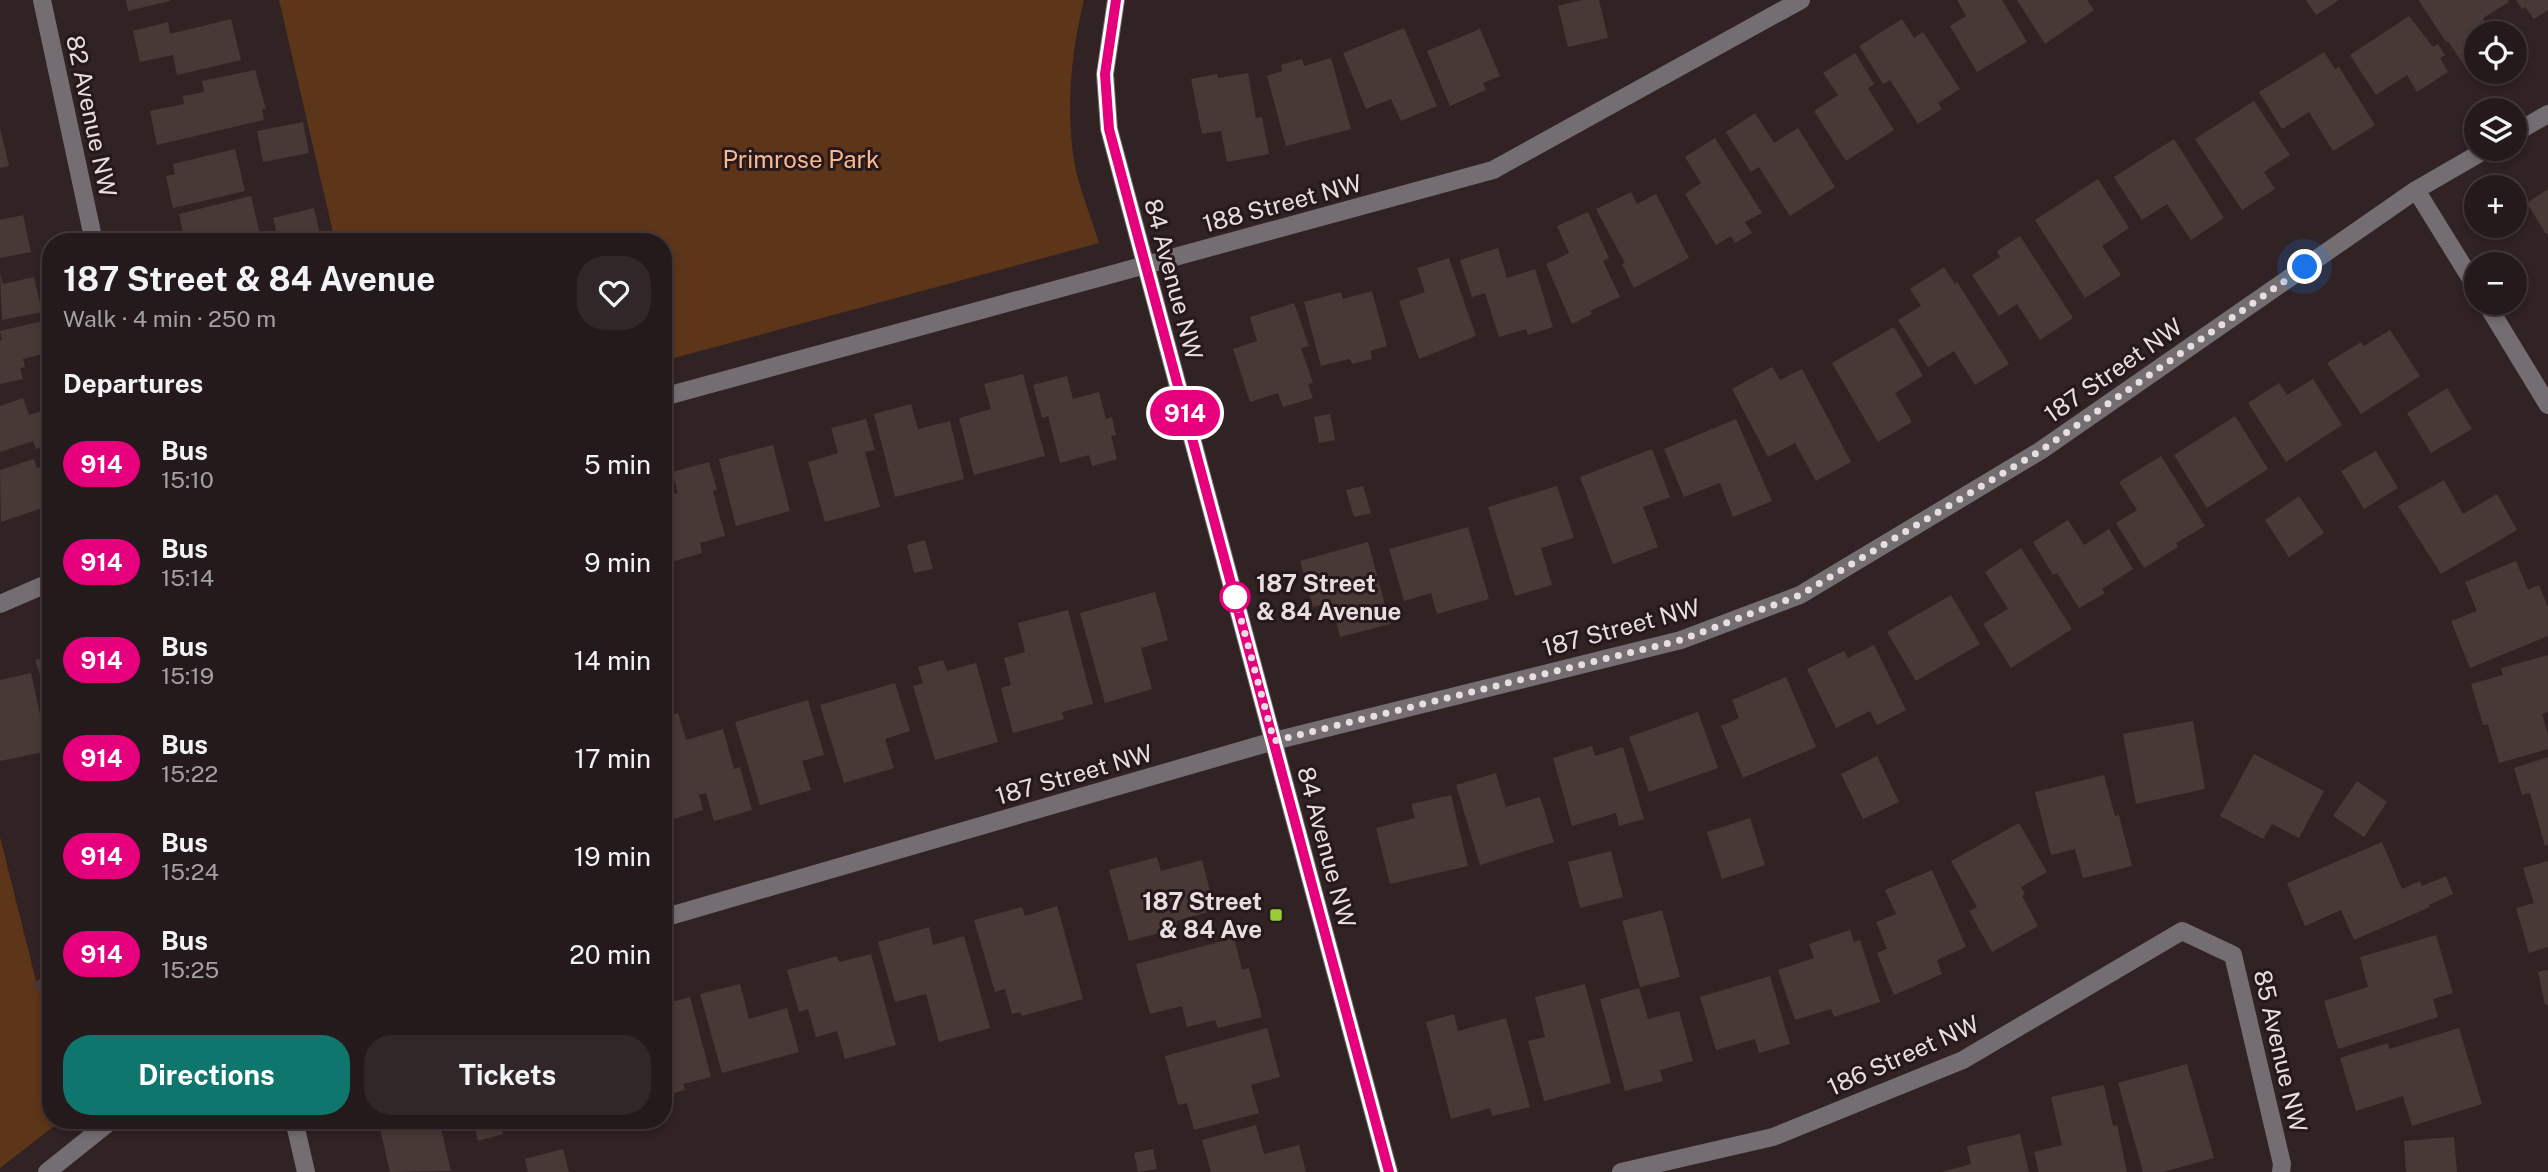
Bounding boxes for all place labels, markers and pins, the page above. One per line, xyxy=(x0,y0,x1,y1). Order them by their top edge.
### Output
place label: 187 Street & 84 Avenue xyxy=(1256,569,1401,625)
marker: 187 Street & 84 Avenue xyxy=(1220,582,1250,612)
place label: 187 Street & 84 Ave xyxy=(1142,887,1262,943)
marker: 187 Street & 84 Ave xyxy=(1268,907,1284,923)

